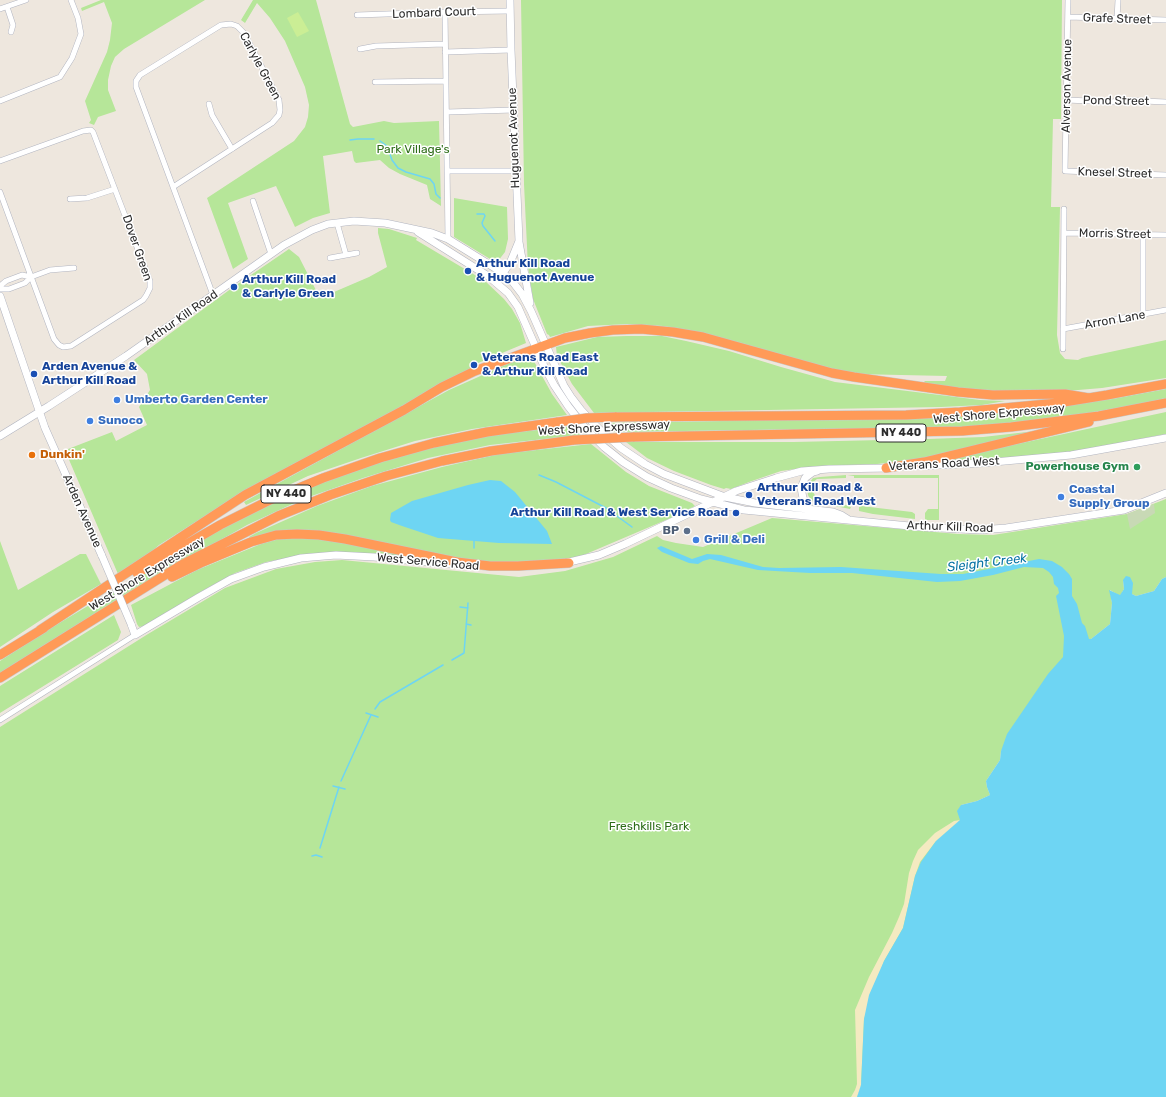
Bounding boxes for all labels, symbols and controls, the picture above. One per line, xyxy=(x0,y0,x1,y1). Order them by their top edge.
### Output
street label: Lombard Court xyxy=(392,4,476,22)
street label: Grafe Street xyxy=(1083,11,1151,27)
street label: Carlyle Green xyxy=(236,30,284,102)
street label: Alverson Avenue xyxy=(1059,39,1075,133)
street label: Huguenot Avenue xyxy=(505,87,523,189)
street label: Pond Street xyxy=(1083,93,1149,109)
park label: Park Village's xyxy=(376,143,450,157)
street label: Knesel Street xyxy=(1077,165,1153,181)
street label: Dover Green xyxy=(119,213,155,283)
street label: Morris Street xyxy=(1079,226,1151,242)
place label: Arthur Kill Road & Huguenot Avenue xyxy=(476,257,594,285)
marker: Arthur Kill Road & Huguenot Avenue xyxy=(463,266,473,276)
place label: Arthur Kill Road & Carlyle Green xyxy=(242,273,336,301)
marker: Arthur Kill Road & Carlyle Green xyxy=(229,282,239,292)
street label: Arthur Kill Road xyxy=(141,287,221,349)
street label: Arron Lane xyxy=(1083,308,1147,332)
place label: Veterans Road East & Arthur Kill Road xyxy=(482,351,599,379)
place label: Arden Avenue & Arthur Kill Road xyxy=(42,360,137,388)
marker: Veterans Road East & Arthur Kill Road xyxy=(469,360,479,370)
marker: Arden Avenue & Arthur Kill Road xyxy=(29,369,39,379)
place label: Umberto Garden Center xyxy=(125,393,268,407)
marker: Umberto Garden Center xyxy=(112,395,122,405)
street label: West Shore Expressway xyxy=(932,401,1066,427)
place label: Sunoco xyxy=(98,414,143,428)
marker: Sunoco xyxy=(85,416,95,426)
street label: West Shore Expressway xyxy=(538,417,670,439)
road number: NY 440 xyxy=(876,424,926,442)
place label: Dunkin' xyxy=(40,448,85,462)
marker: Dunkin' xyxy=(27,450,37,460)
street label: Veterans Road West xyxy=(888,454,1000,474)
place label: Powerhouse Gym xyxy=(1025,460,1129,474)
marker: Powerhouse Gym xyxy=(1132,462,1142,472)
street label: Arden Avenue xyxy=(59,472,105,550)
place label: Arthur Kill Road & Veterans Road West xyxy=(757,481,876,509)
place label: Coastal Supply Group xyxy=(1069,483,1150,511)
road number: NY 440 xyxy=(261,485,311,503)
marker: Arthur Kill Road & Veterans Road West xyxy=(744,490,754,500)
marker: Coastal Supply Group xyxy=(1056,492,1066,502)
place label: Arthur Kill Road & West Service Road xyxy=(510,506,728,520)
marker: Arthur Kill Road & West Service Road xyxy=(731,508,741,518)
street label: Arthur Kill Road xyxy=(906,518,994,536)
place label: BP xyxy=(662,524,679,538)
marker: BP xyxy=(682,526,692,536)
place label: Grill & Deli xyxy=(704,533,765,547)
street label: West Shore Expressway xyxy=(87,534,207,614)
marker: Grill & Deli xyxy=(691,535,701,545)
street label: West Service Road xyxy=(376,550,480,574)
water label: Sleight Creek xyxy=(946,550,1028,576)
park label: Freshkills Park xyxy=(609,820,689,834)

